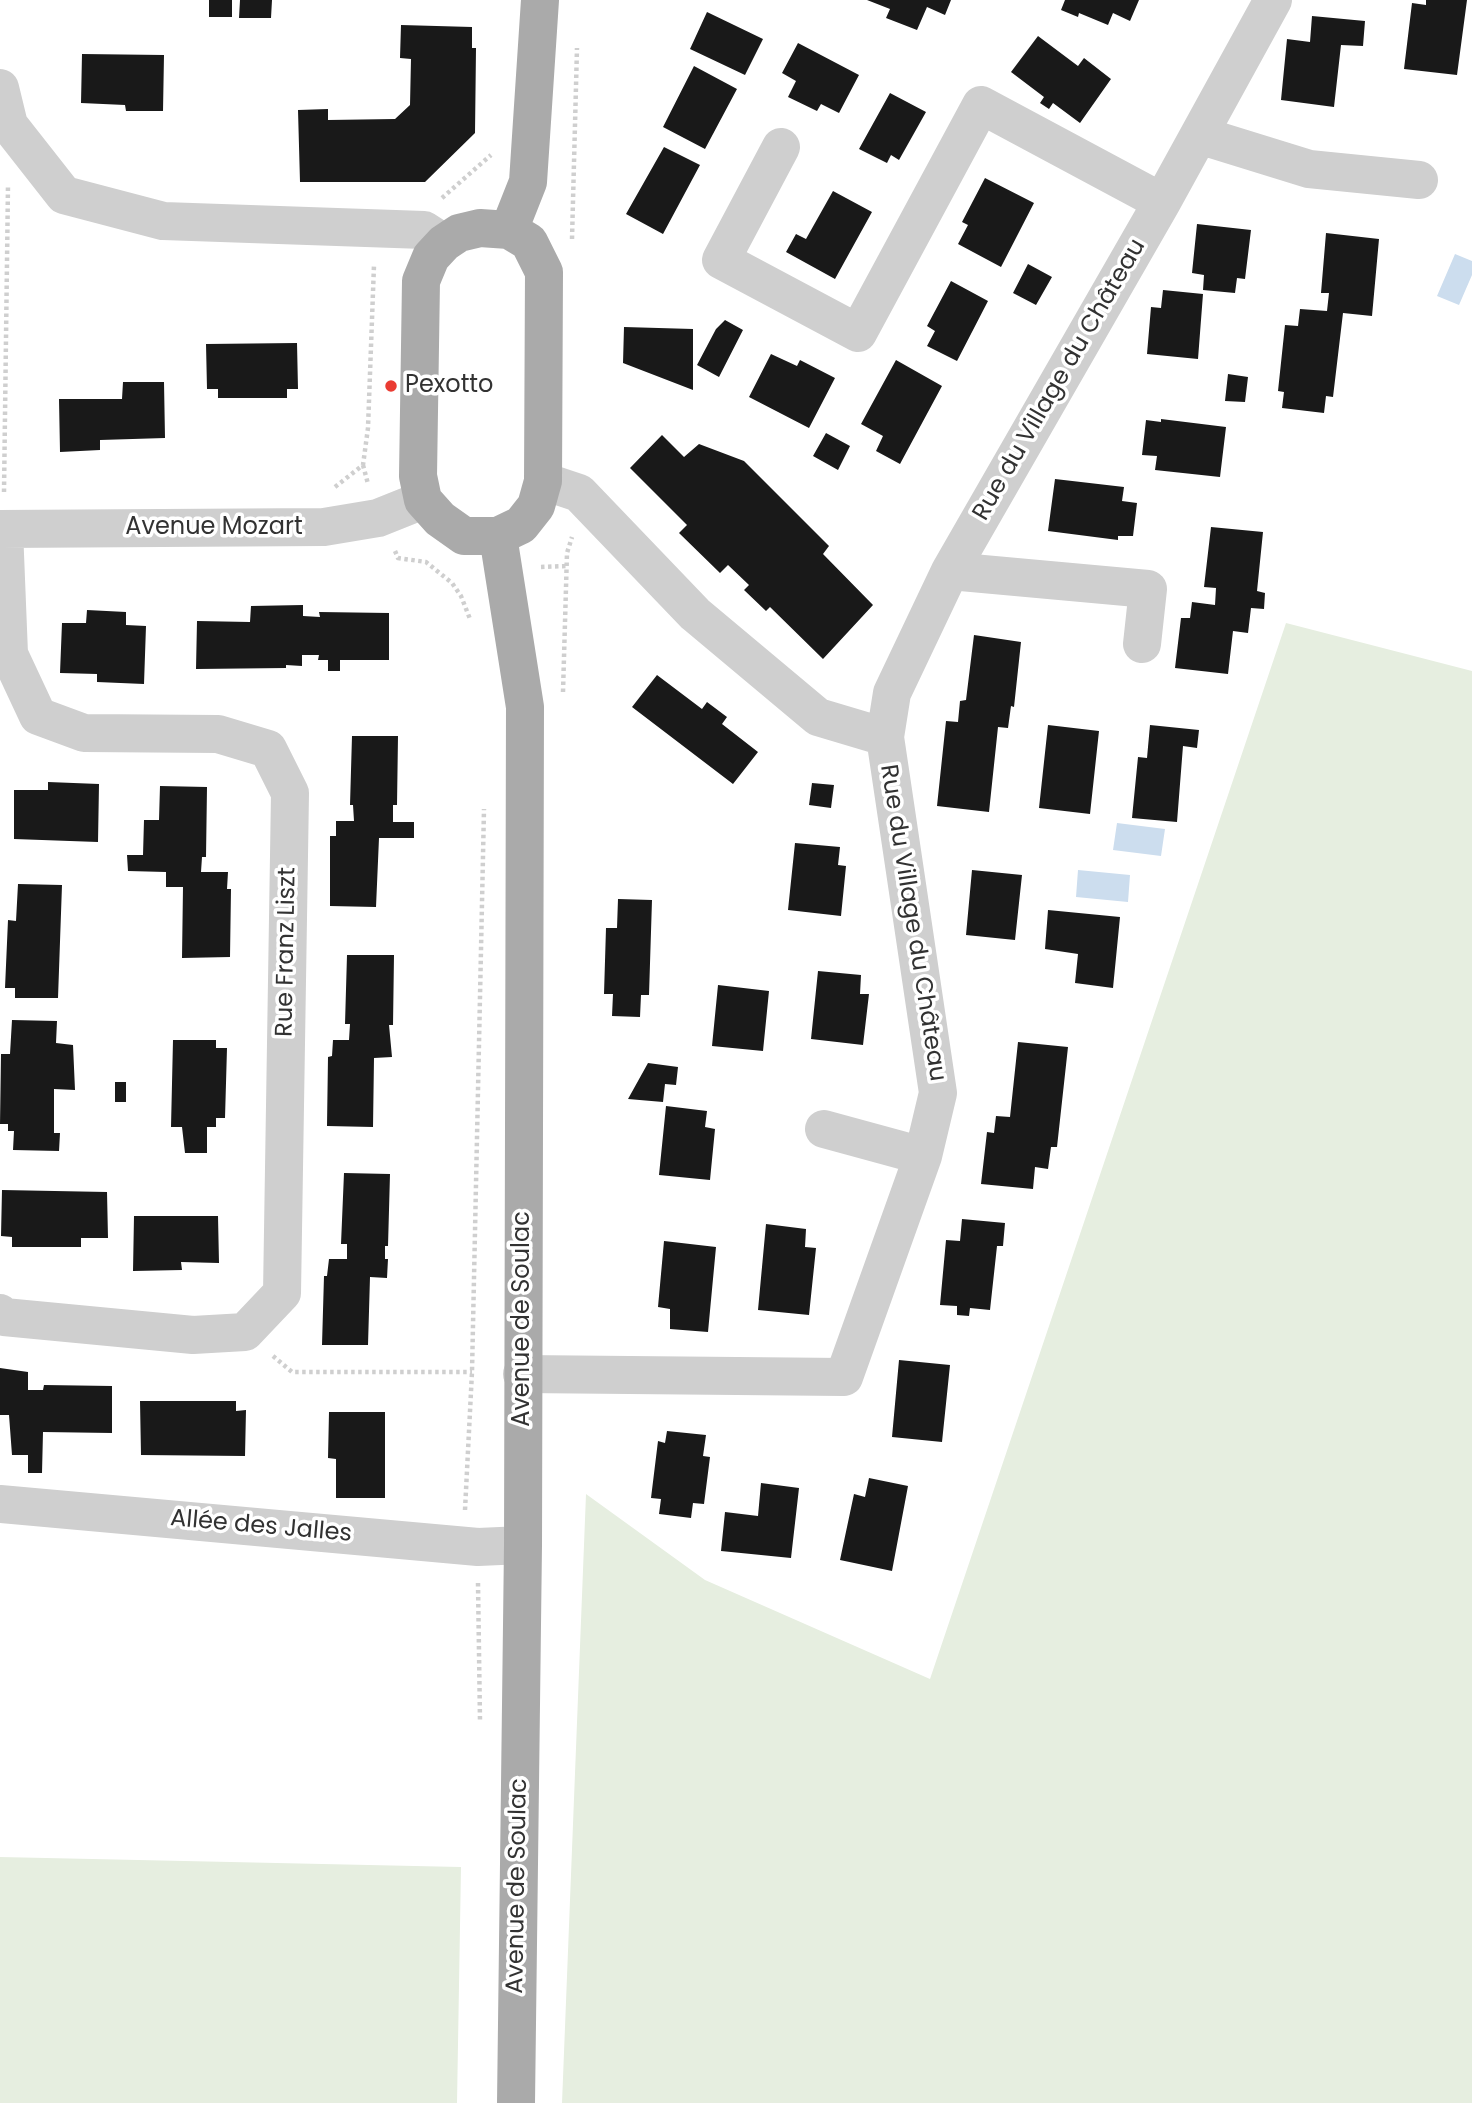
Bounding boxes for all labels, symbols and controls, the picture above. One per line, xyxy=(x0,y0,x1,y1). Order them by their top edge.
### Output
street label: Rue du Village du Château xyxy=(967,234,1153,526)
place label: Pexotto xyxy=(405,372,493,400)
marker: Pexotto xyxy=(383,378,399,394)
street label: Avenue Mozart xyxy=(125,514,303,542)
street label: Rue du Village du Château xyxy=(873,763,951,1083)
street label: Rue Franz Liszt xyxy=(271,867,303,1037)
street label: Avenue de Soulac xyxy=(509,1211,537,1427)
street label: Allée des Jalles xyxy=(169,1505,353,1549)
street label: Avenue de Soulac xyxy=(502,1778,534,1994)

